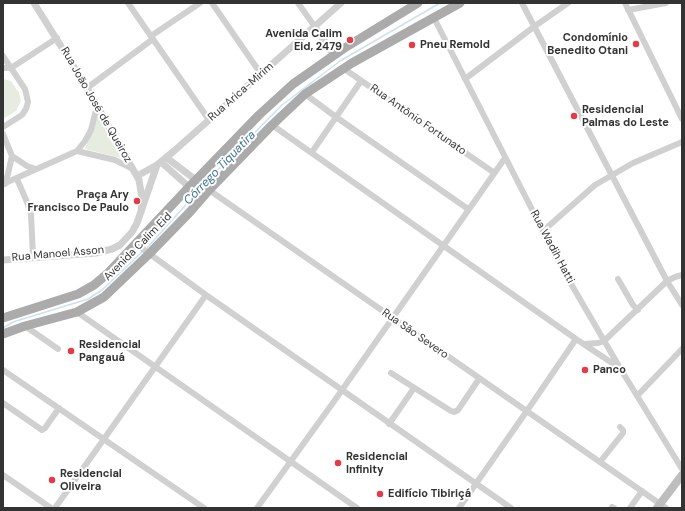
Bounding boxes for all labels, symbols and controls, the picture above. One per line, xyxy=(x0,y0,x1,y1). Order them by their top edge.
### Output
place label: Avenida Calim Eid, 2479 xyxy=(265,27,342,53)
place label: Condomínio Benedito Otani xyxy=(547,31,628,57)
marker: Avenida Calim Eid, 2479 xyxy=(345,35,355,45)
place label: Pneu Remold xyxy=(420,38,490,52)
marker: Condomínio Benedito Otani xyxy=(631,39,641,49)
marker: Pneu Remold xyxy=(407,40,417,50)
street label: Rua João José de Queiroz xyxy=(57,45,135,165)
street label: Rua Arica-Mirim xyxy=(206,60,276,124)
street label: Rua Antônio Fortunato xyxy=(367,82,469,158)
place label: Residencial Palmas do Leste xyxy=(582,103,669,129)
marker: Residencial Palmas do Leste xyxy=(569,111,579,121)
water label: Córrego Tiquatira xyxy=(181,128,259,208)
place label: Praça Ary Francisco De Paulo xyxy=(27,188,129,214)
marker: Praça Ary Francisco De Paulo xyxy=(132,196,142,206)
street label: Rua Wadih Hatti xyxy=(527,208,577,286)
street label: Avenida Calim Eid xyxy=(101,210,175,284)
street label: Rua Manoel Asson xyxy=(11,243,105,265)
street label: Rua São Severo xyxy=(379,306,451,362)
place label: Residencial Pangauá xyxy=(79,338,141,364)
marker: Residencial Pangauá xyxy=(66,346,76,356)
place label: Panco xyxy=(593,363,626,377)
marker: Panco xyxy=(580,365,590,375)
place label: Residencial Infinity xyxy=(346,450,408,476)
marker: Residencial Infinity xyxy=(333,458,343,468)
place label: Residencial Oliveira xyxy=(60,467,122,493)
marker: Residencial Oliveira xyxy=(47,475,57,485)
place label: Edifício Tibiriçá xyxy=(388,487,471,501)
marker: Edifício Tibiriçá xyxy=(375,489,385,499)

